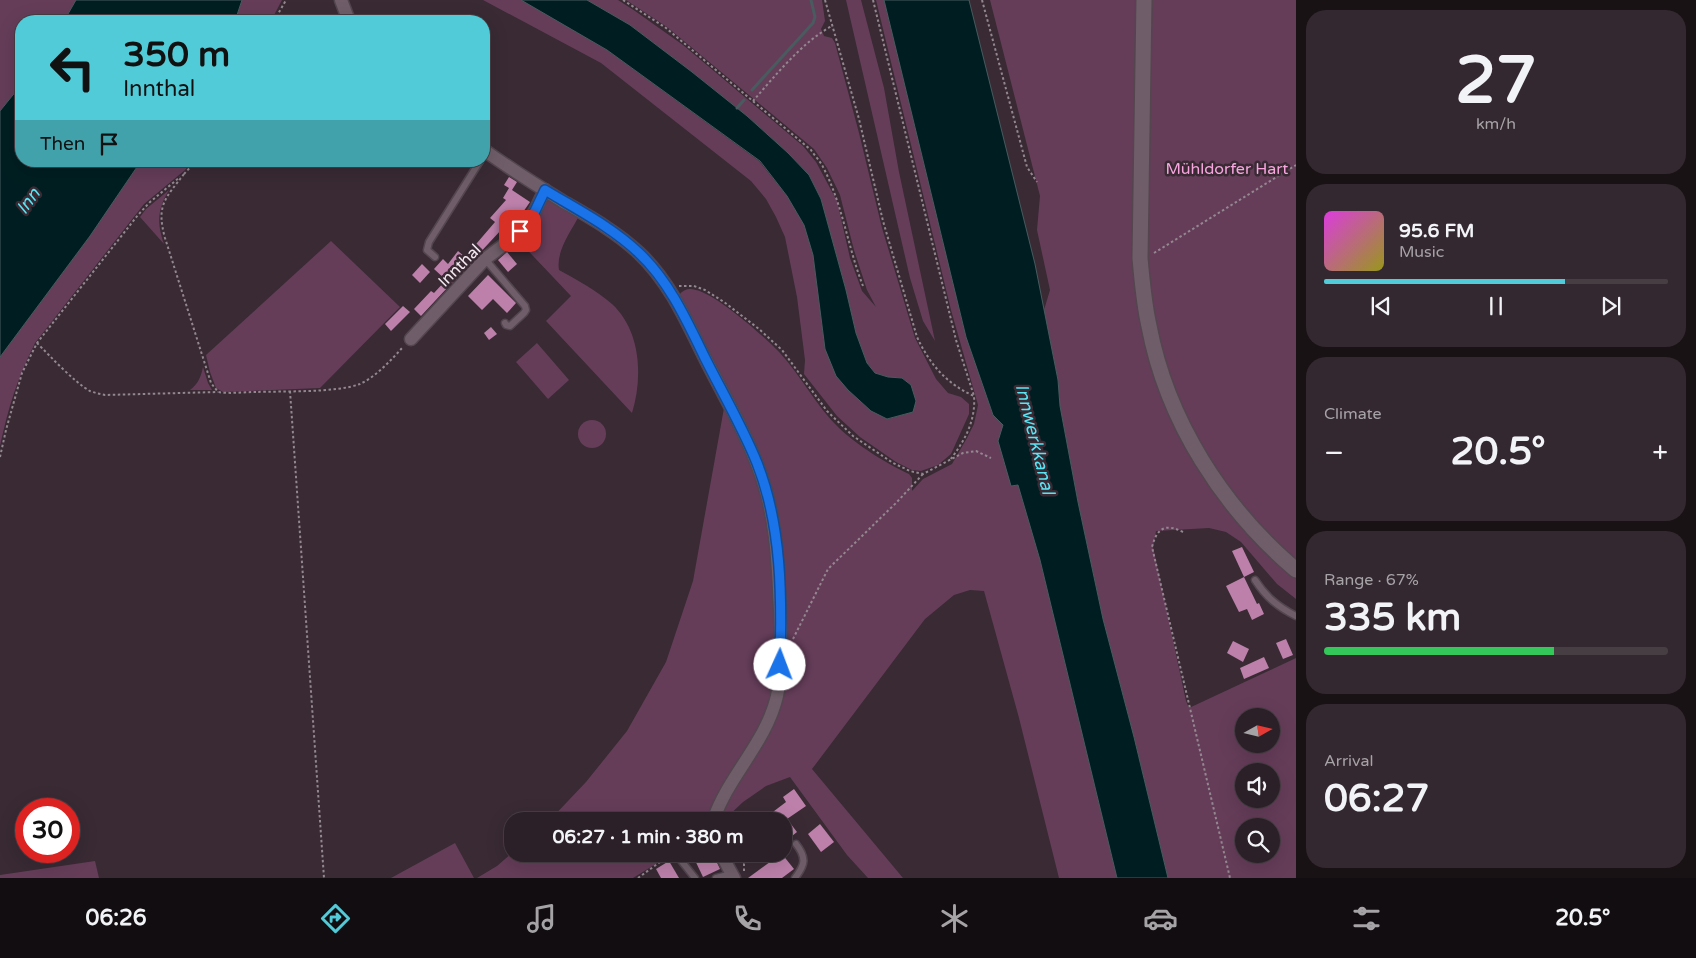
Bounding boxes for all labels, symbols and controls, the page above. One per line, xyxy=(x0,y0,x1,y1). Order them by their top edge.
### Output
text: 350 m xyxy=(123,34,230,76)
icon: left xyxy=(40,35,105,100)
text: 27 xyxy=(1455,42,1537,121)
text: Innthal xyxy=(123,76,195,102)
text: km/h xyxy=(1476,114,1516,134)
icon: arrive xyxy=(95,130,123,158)
text: Then xyxy=(40,133,85,155)
park label: Mühldorfer Hart xyxy=(1166,159,1288,179)
water label: Inn xyxy=(11,183,45,218)
pin xyxy=(499,210,541,252)
icon: arrive xyxy=(506,217,534,245)
text: 95.6 FM xyxy=(1399,220,1474,242)
street label: Innthal xyxy=(434,240,485,291)
text: Music xyxy=(1399,242,1444,262)
icon: previous xyxy=(1367,292,1395,320)
icon: pause xyxy=(1482,292,1510,320)
icon: next xyxy=(1597,292,1625,320)
water label: Innwerkkanal xyxy=(1011,381,1060,499)
text: Climate xyxy=(1324,404,1382,424)
text: 20.5° xyxy=(1451,429,1546,475)
text: − xyxy=(1324,436,1344,470)
text: + xyxy=(1652,436,1668,470)
text: Range · 67% xyxy=(1324,570,1419,590)
text: 335 km xyxy=(1324,595,1461,641)
position arrow xyxy=(753,638,805,690)
north arrow xyxy=(1235,708,1280,752)
map controls xyxy=(1235,708,1280,863)
text: Arrival xyxy=(1324,751,1373,771)
button: sound xyxy=(1235,763,1280,808)
text: 06:27 xyxy=(1324,776,1429,822)
speed limit sign: 30 xyxy=(15,798,80,863)
button: search xyxy=(1235,818,1280,863)
text: 06:27 · 1 min · 380 m xyxy=(552,826,744,848)
icon: directions xyxy=(318,901,353,936)
icon: music xyxy=(524,901,559,936)
icon: phone xyxy=(730,901,765,936)
icon: climate xyxy=(937,901,972,936)
icon: car xyxy=(1143,901,1178,936)
icon: filters xyxy=(1349,901,1384,936)
text: 06:26 xyxy=(86,905,147,931)
text: 20.5° xyxy=(1555,905,1610,931)

